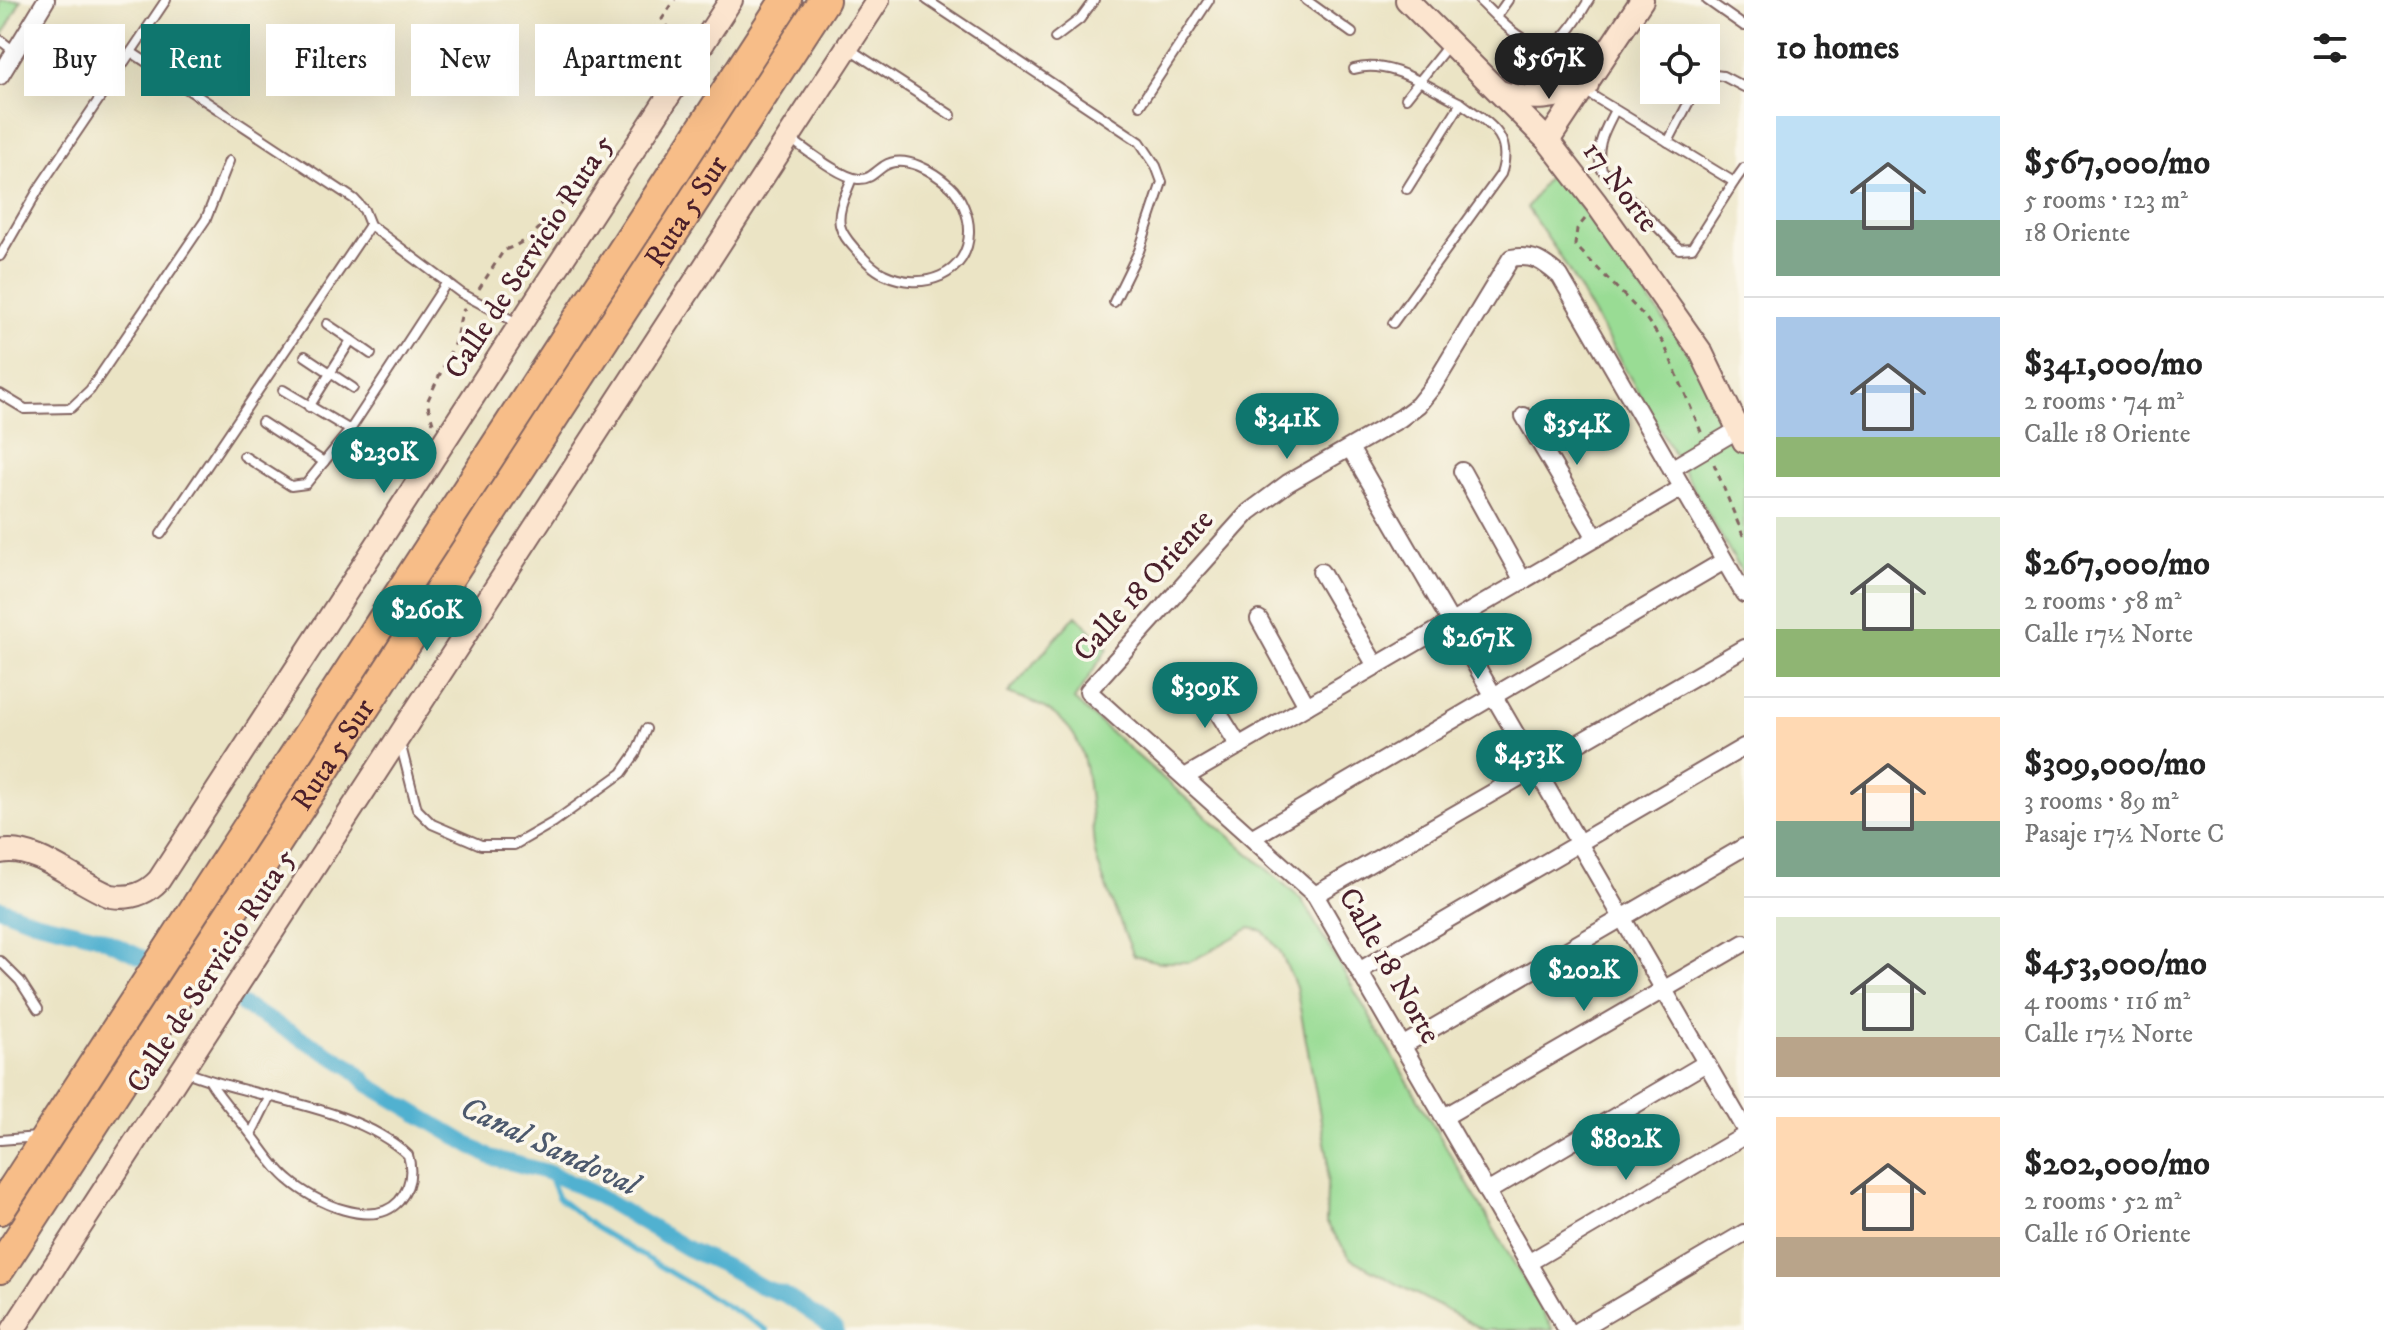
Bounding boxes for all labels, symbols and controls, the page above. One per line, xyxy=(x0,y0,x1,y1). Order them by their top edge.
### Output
chip: Buy xyxy=(24,24,125,96)
chip: Rent xyxy=(141,24,250,96)
chip: Filters xyxy=(266,24,395,96)
chip: New xyxy=(411,24,519,96)
chip: Apartment xyxy=(535,24,710,96)
map controls xyxy=(1640,24,1720,104)
button: locate xyxy=(1640,24,1720,104)
icon: filters xyxy=(2308,26,2352,70)
text: 10 homes xyxy=(1776,27,1899,69)
pin: $567K xyxy=(1493,33,1605,101)
text: $567K xyxy=(1513,42,1585,75)
street label: Calle de Servicio Ruta 5 xyxy=(437,128,623,386)
street label: 17 Norte xyxy=(1574,134,1666,240)
text: $567,000/mo xyxy=(2024,142,2210,184)
icon: home xyxy=(1840,148,1936,244)
street label: Ruta 5 Sur xyxy=(637,149,736,274)
text: 5 rooms · 123 m² xyxy=(2024,184,2188,217)
text: 18 Oriente xyxy=(2024,217,2130,250)
text: $341,000/mo xyxy=(2024,343,2203,385)
icon: home xyxy=(1840,349,1936,445)
text: 2 rooms · 74 m² xyxy=(2024,385,2184,418)
pin: $341K xyxy=(1231,393,1343,461)
pin: $354K xyxy=(1521,399,1633,467)
text: $341K xyxy=(1254,402,1320,435)
text: $354K xyxy=(1543,408,1611,441)
text: Calle 18 Oriente xyxy=(2024,418,2190,451)
pin: $230K xyxy=(328,427,440,495)
text: $230K xyxy=(350,436,418,469)
street label: Calle 18 Oriente xyxy=(1066,502,1222,670)
text: $267,000/mo xyxy=(2024,543,2210,585)
icon: home xyxy=(1840,549,1936,645)
pin: $260K xyxy=(371,585,483,653)
text: 2 rooms · 58 m² xyxy=(2024,585,2182,618)
text: $260K xyxy=(391,594,463,627)
pin: $267K xyxy=(1422,613,1534,681)
text: Calle 17½ Norte xyxy=(2024,618,2193,651)
text: $267K xyxy=(1442,622,1514,655)
pin: $309K xyxy=(1149,662,1261,730)
text: $309K xyxy=(1170,671,1240,704)
street label: Ruta 5 Sur xyxy=(284,692,383,818)
pin: $453K xyxy=(1473,730,1585,798)
text: $453K xyxy=(1494,739,1564,772)
text: $309,000/mo xyxy=(2024,743,2206,785)
icon: home xyxy=(1840,749,1936,845)
text: 3 rooms · 89 m² xyxy=(2024,785,2179,818)
text: Pasaje 17½ Norte C xyxy=(2024,818,2224,851)
street label: Calle de Servicio Ruta 5 xyxy=(119,842,305,1100)
street label: Calle 18 Norte xyxy=(1330,882,1448,1050)
text: $453,000/mo xyxy=(2024,943,2207,985)
pin: $202K xyxy=(1528,945,1640,1013)
icon: home xyxy=(1840,949,1936,1045)
text: $202K xyxy=(1548,954,1620,987)
text: 4 rooms · 116 m² xyxy=(2024,985,2190,1018)
text: Calle 17½ Norte xyxy=(2024,1018,2193,1051)
water label: Canal Sandoval xyxy=(453,1088,648,1207)
pin: $802K xyxy=(1570,1114,1682,1182)
text: $802K xyxy=(1590,1123,1662,1156)
text: $202,000/mo xyxy=(2024,1143,2210,1185)
icon: home xyxy=(1840,1149,1936,1245)
text: 2 rooms · 52 m² xyxy=(2024,1185,2181,1218)
text: Calle 16 Oriente xyxy=(2024,1218,2191,1251)

